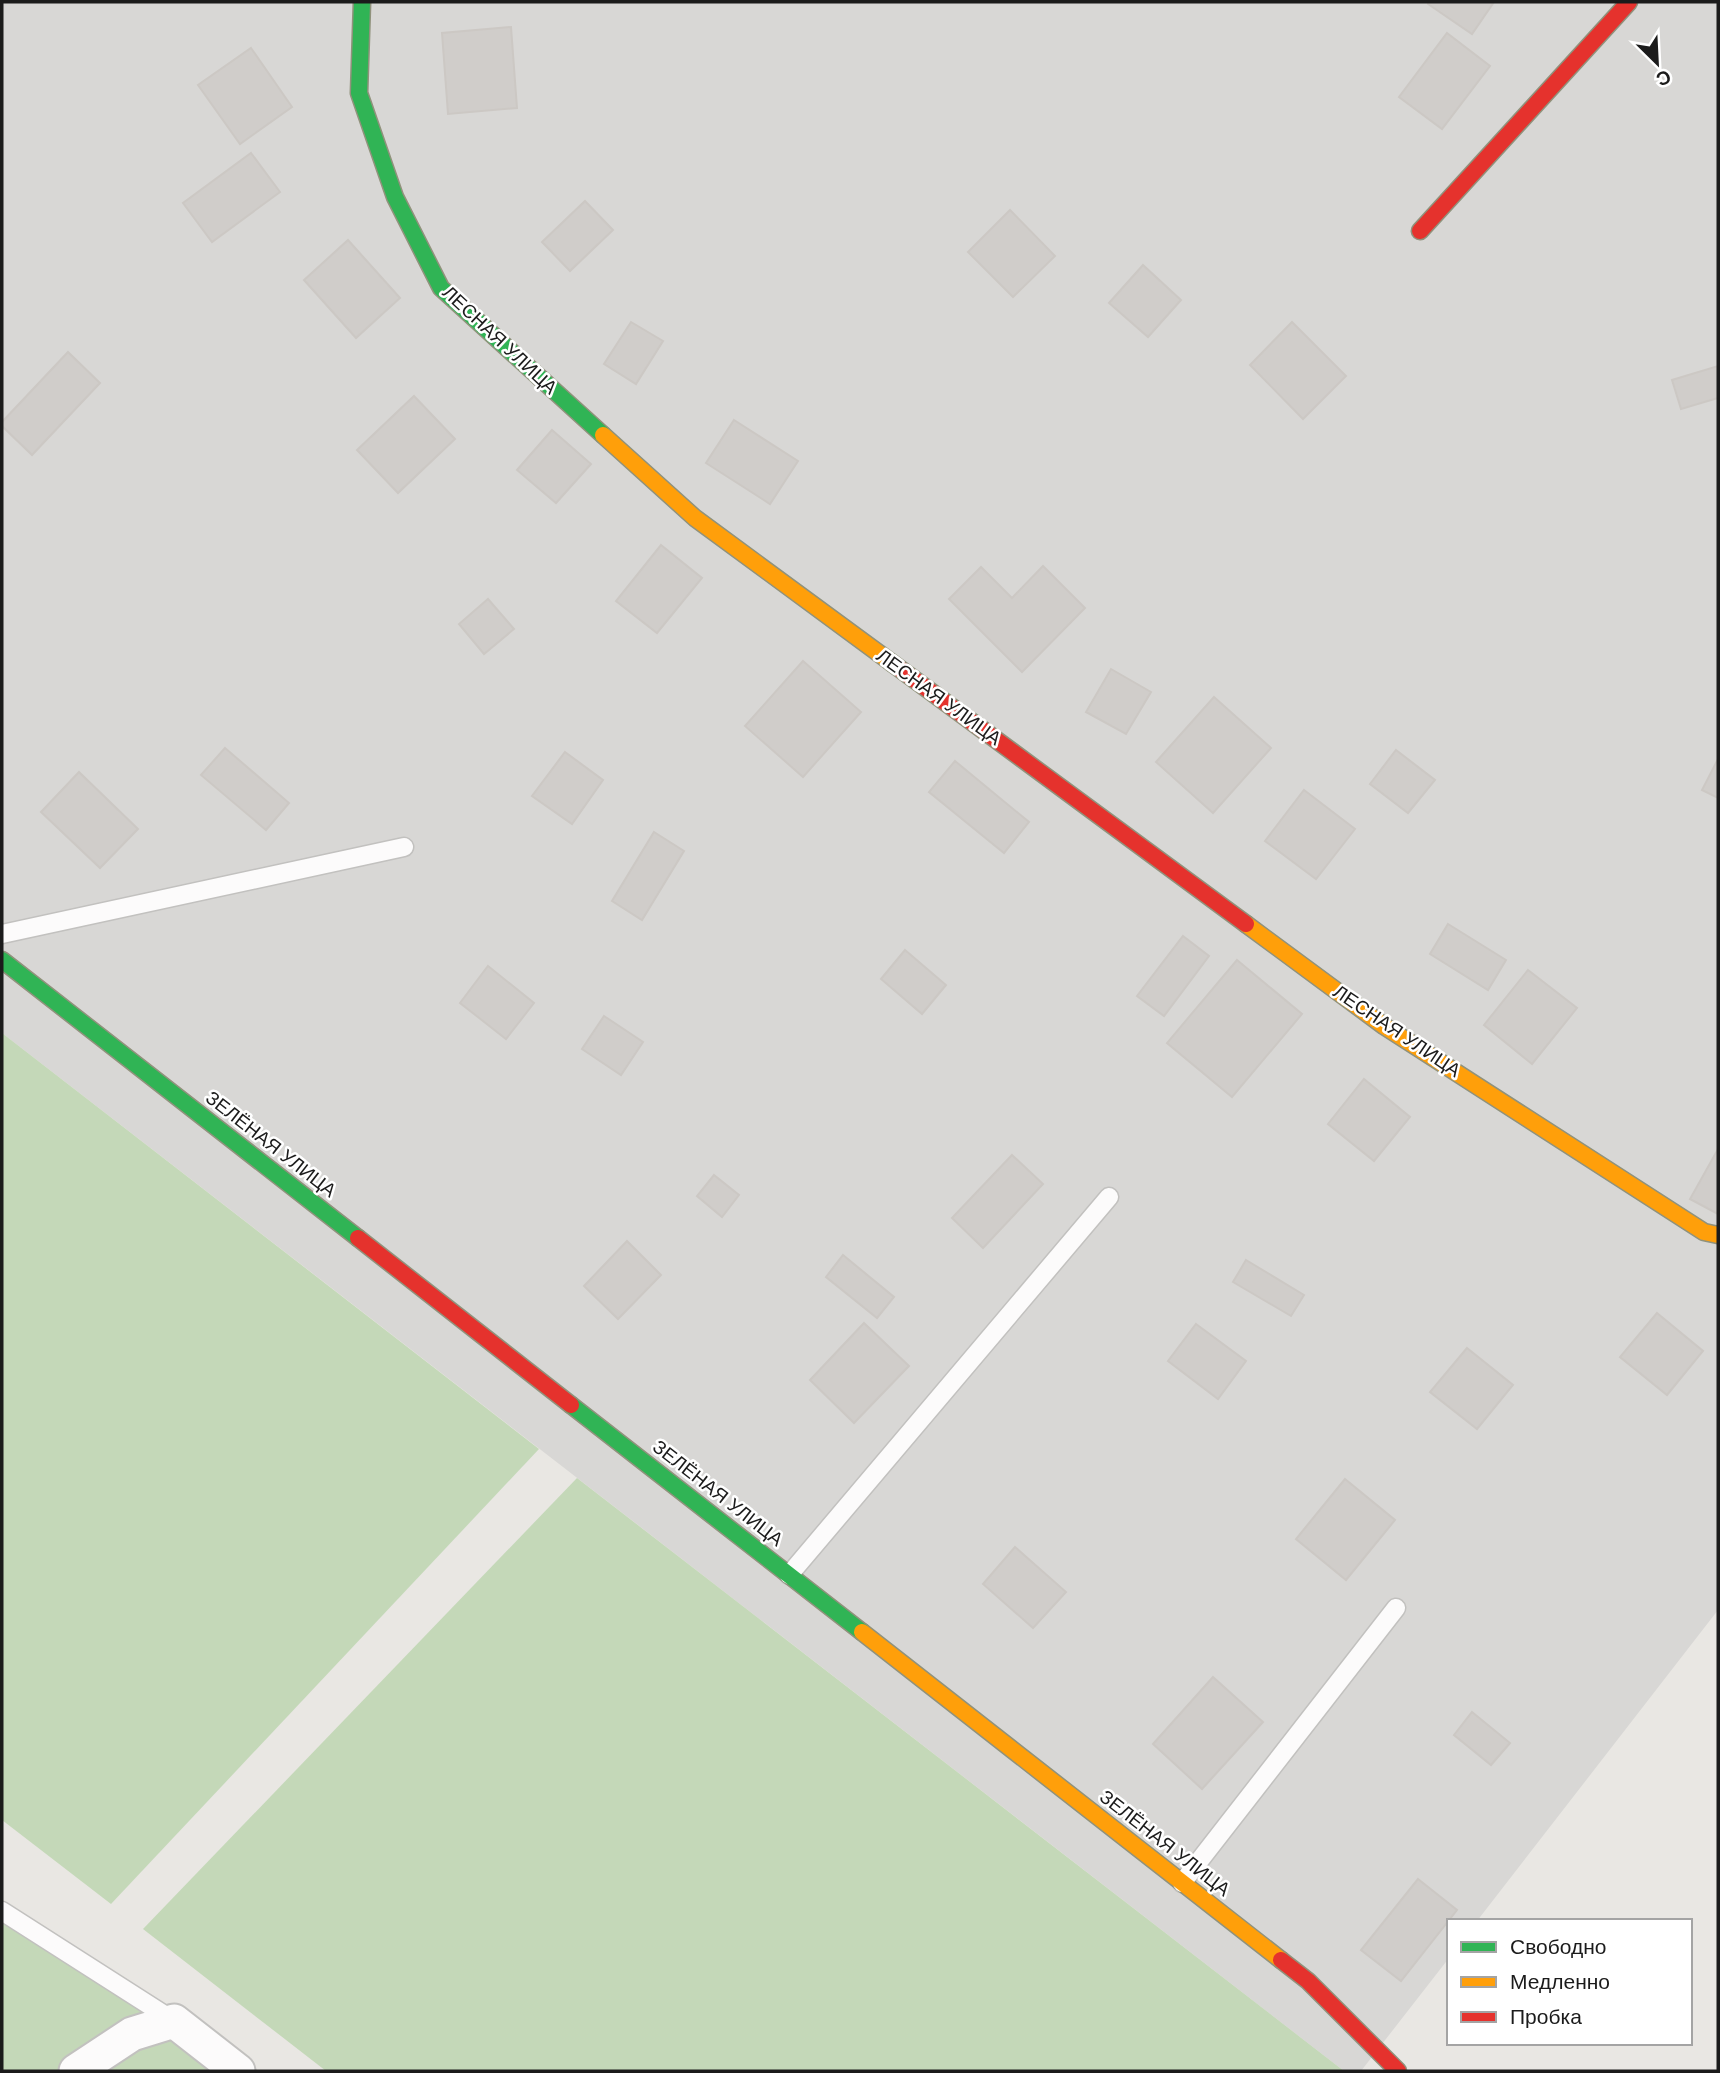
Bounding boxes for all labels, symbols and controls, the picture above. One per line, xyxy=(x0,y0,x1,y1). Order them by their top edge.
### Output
north arrow xyxy=(1622,28,1692,98)
text: С xyxy=(1653,66,1674,91)
street label: ЛЕСНАЯ УЛИЦА xyxy=(439,282,562,399)
street label: ЛЕСНАЯ УЛИЦА xyxy=(873,645,1006,749)
street label: ЛЕСНАЯ УЛИЦА xyxy=(1330,981,1465,1081)
street label: ЗЕЛЁНАЯ УЛИЦА xyxy=(202,1087,340,1201)
street label: ЗЕЛЁНАЯ УЛИЦА xyxy=(649,1436,787,1550)
street label: ЗЕЛЁНАЯ УЛИЦА xyxy=(1096,1786,1234,1900)
legend xyxy=(1447,1919,1692,2045)
text: Свободно xyxy=(1510,1935,1607,1958)
text: Медленно xyxy=(1510,1970,1610,1993)
text: Пробка xyxy=(1510,2005,1582,2028)

